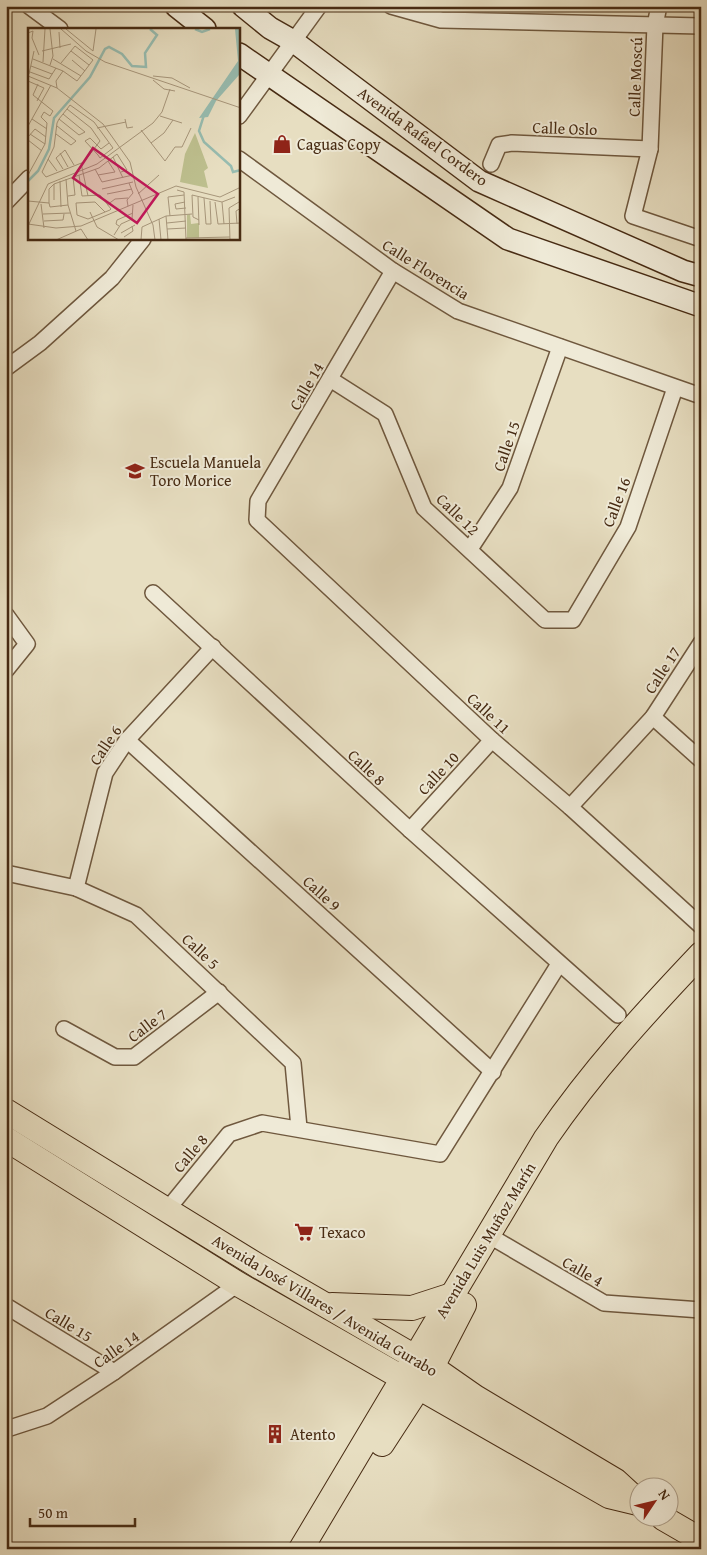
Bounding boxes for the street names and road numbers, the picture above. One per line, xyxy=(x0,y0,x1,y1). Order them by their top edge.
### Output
street label: Calle Moscú xyxy=(622,36,648,117)
street label: Avenida Rafael Cordero xyxy=(353,80,493,192)
street label: Calle Oslo xyxy=(532,115,598,141)
street label: Calle Florencia xyxy=(378,233,475,306)
street label: Calle 14 xyxy=(283,357,329,414)
street label: Calle 15 xyxy=(486,418,526,474)
street label: Calle 16 xyxy=(596,473,637,530)
street label: Calle 12 xyxy=(431,487,485,541)
street label: Calle 17 xyxy=(638,642,686,698)
street label: Calle 11 xyxy=(462,687,516,739)
street label: Calle 6 xyxy=(83,720,127,770)
street label: Calle 8 xyxy=(343,743,391,791)
street label: Calle 10 xyxy=(412,746,465,800)
street label: Calle 9 xyxy=(298,869,347,917)
street label: Calle 5 xyxy=(177,927,225,975)
street label: Calle 7 xyxy=(122,1002,172,1048)
street label: Calle 8 xyxy=(167,1128,214,1178)
street label: Avenida Luis Muñoz Marín xyxy=(429,1157,541,1323)
street label: Avenida José Villares / Avenida Gurabo xyxy=(208,1228,442,1382)
street label: Calle 4 xyxy=(558,1250,608,1293)
street label: Calle 15 xyxy=(41,1300,97,1348)
street label: Calle 14 xyxy=(88,1324,144,1374)

